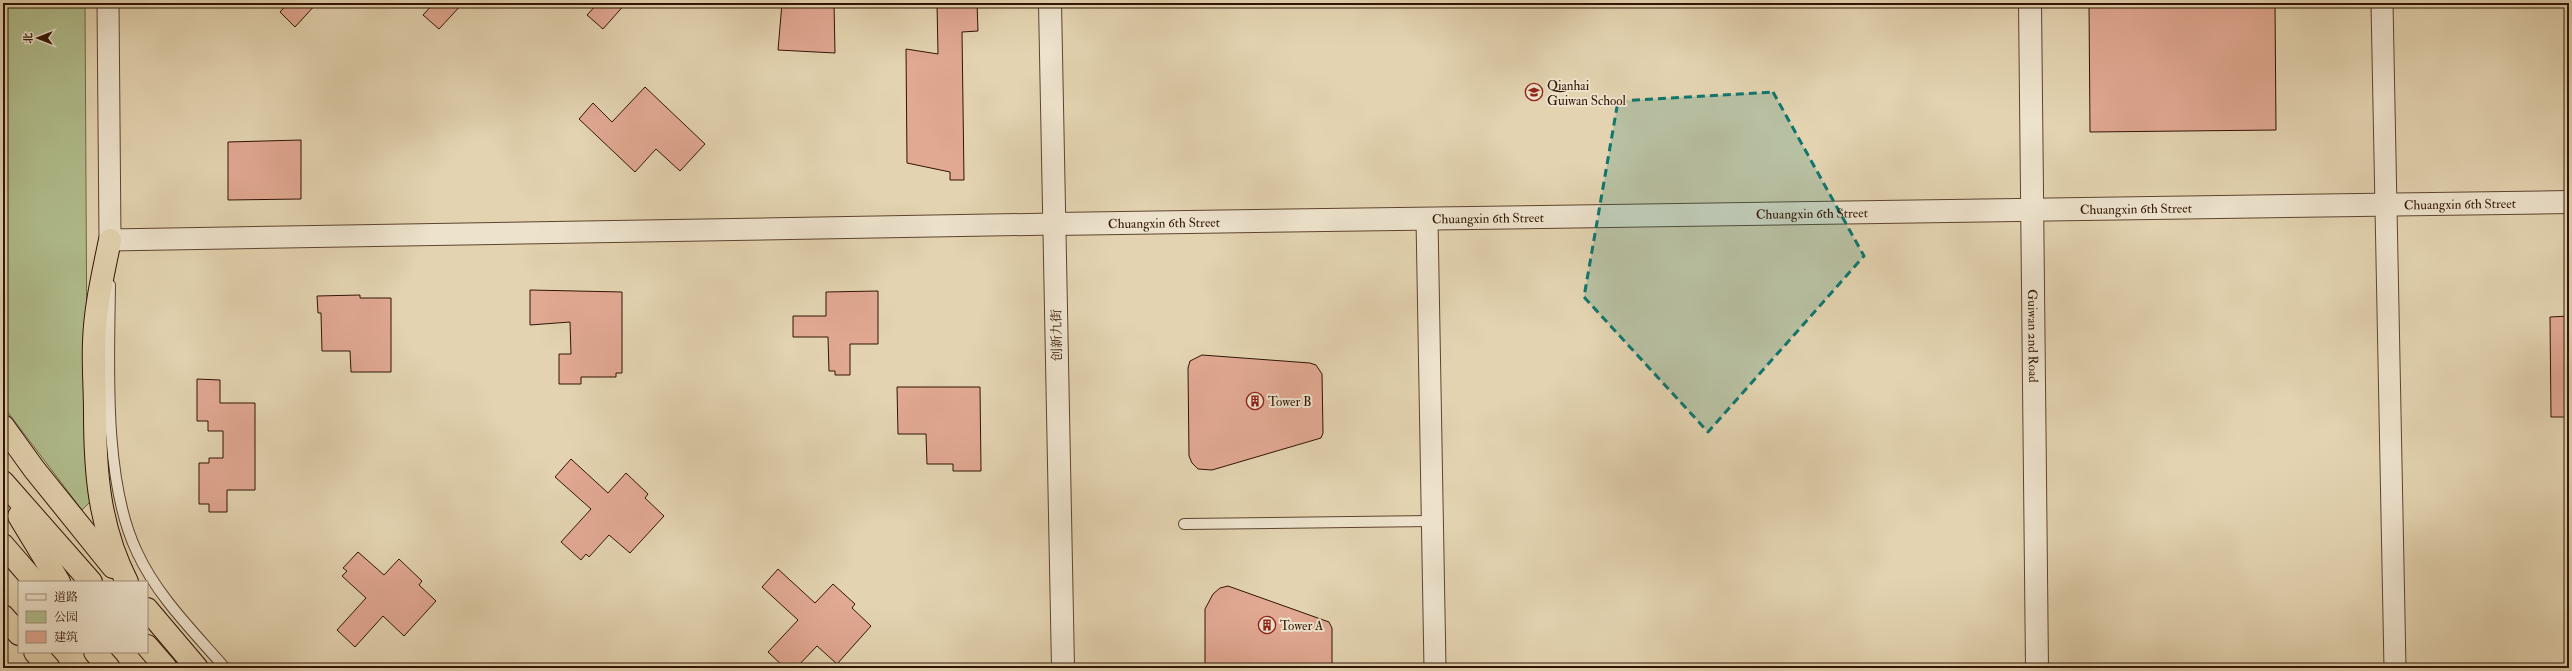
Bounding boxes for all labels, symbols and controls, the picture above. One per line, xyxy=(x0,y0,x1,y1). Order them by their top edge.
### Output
north arrow xyxy=(18,18,58,58)
text: 北 xyxy=(22,33,35,44)
place label: Qianhai Guiwan School xyxy=(1547,78,1627,109)
school or university icon: Qianhai Guiwan School xyxy=(1524,82,1544,102)
street label: Chuangxin 6th Street xyxy=(2404,196,2516,213)
street label: Chuangxin 6th Street xyxy=(2080,200,2192,218)
street label: Chuangxin 6th Street xyxy=(1756,205,1868,223)
street label: Chuangxin 6th Street xyxy=(1432,210,1544,228)
street label: Chuangxin 6th Street xyxy=(1108,215,1220,232)
street label: Guiwan 2nd Road xyxy=(2024,289,2041,383)
street label: 创新九街 xyxy=(1049,309,1065,361)
building icon: Tower B xyxy=(1245,391,1265,411)
place label: Tower B xyxy=(1268,394,1312,410)
legend xyxy=(18,581,148,653)
text: 道路 xyxy=(54,590,78,605)
text: 公园 xyxy=(54,610,78,625)
building icon: Tower A xyxy=(1257,615,1277,635)
place label: Tower A xyxy=(1280,618,1324,634)
text: 建筑 xyxy=(54,630,78,645)

